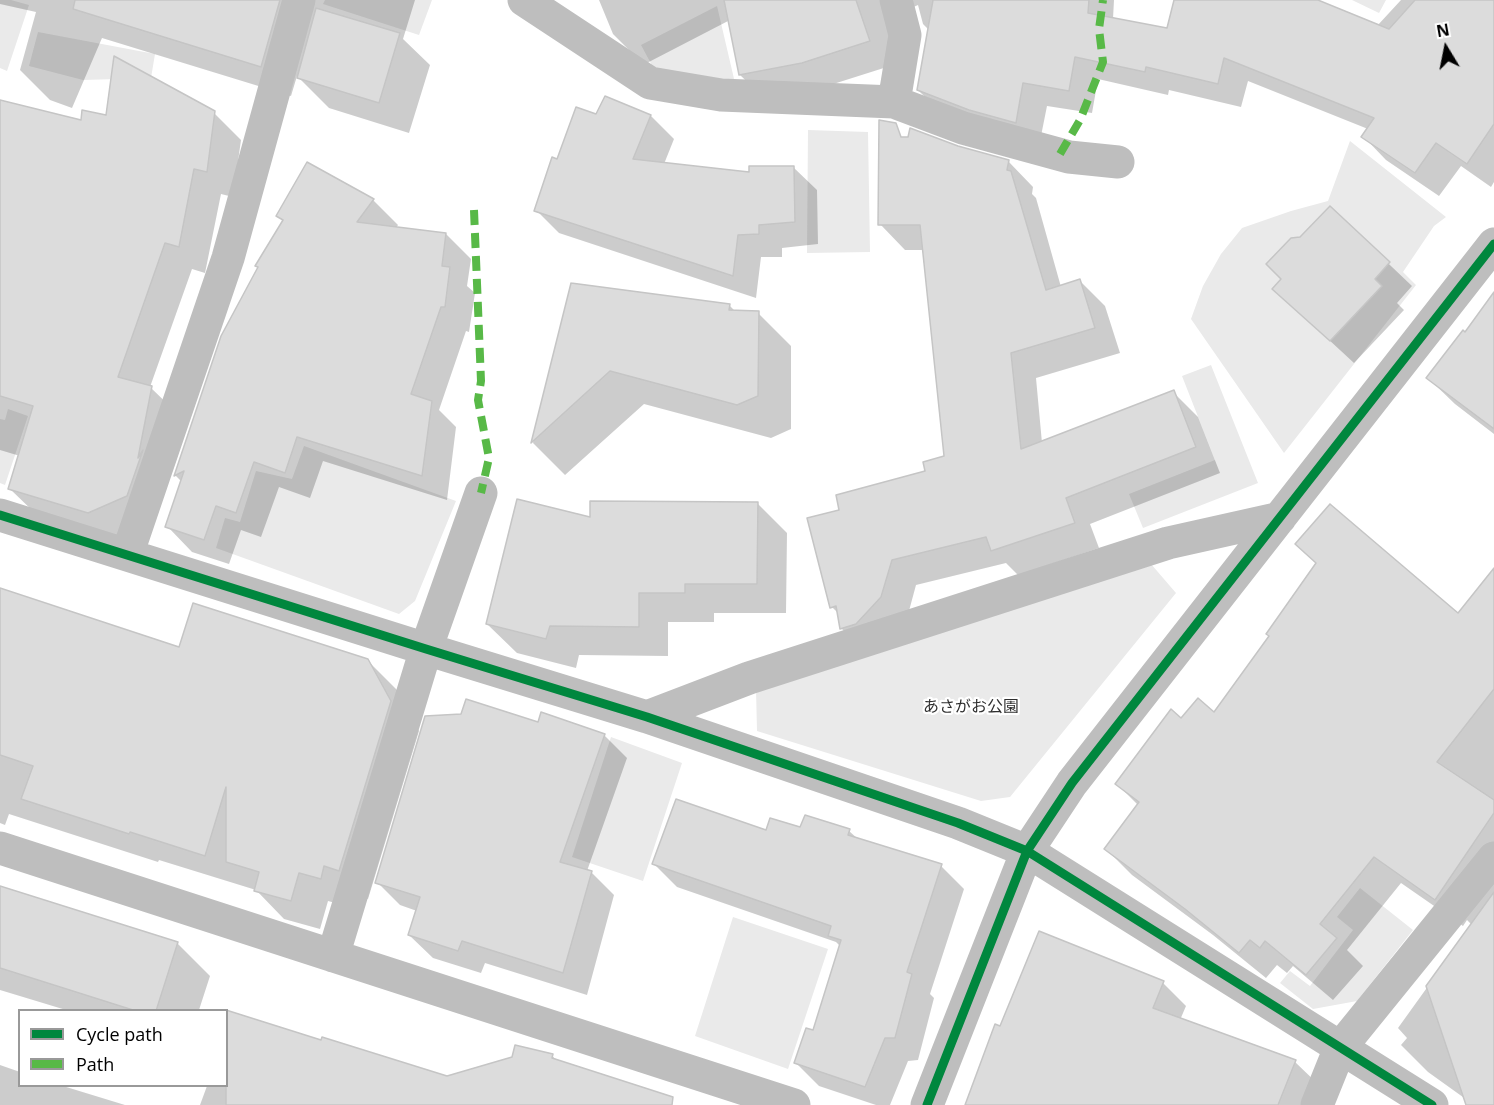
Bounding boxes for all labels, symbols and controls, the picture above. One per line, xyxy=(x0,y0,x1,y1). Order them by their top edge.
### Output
north arrow xyxy=(1416,18,1476,78)
text: N xyxy=(1435,18,1451,42)
park label: あさがお公園 xyxy=(923,697,1019,717)
legend xyxy=(18,1009,228,1087)
text: Cycle path xyxy=(76,1022,163,1046)
text: Path xyxy=(76,1052,114,1076)

